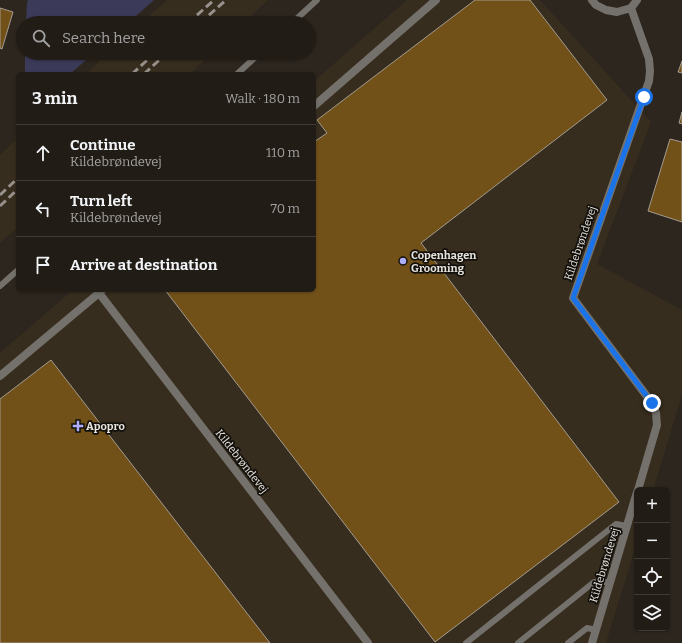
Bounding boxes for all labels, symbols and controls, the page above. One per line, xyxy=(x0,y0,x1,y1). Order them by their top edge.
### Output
search box xyxy=(16,16,316,60)
icon: search xyxy=(30,27,52,49)
text: Search here xyxy=(62,29,145,47)
text: 3 min xyxy=(32,88,77,109)
route start xyxy=(635,88,653,106)
text: Walk · 180 m xyxy=(225,91,300,106)
text: Continue xyxy=(70,136,136,154)
icon: ahead xyxy=(32,142,54,164)
text: 110 m xyxy=(266,145,300,160)
text: Kildebrøndevej xyxy=(70,154,162,169)
text: Turn left xyxy=(70,192,132,210)
icon: left xyxy=(32,198,54,220)
text: 70 m xyxy=(270,201,300,216)
street label: Kildebrøndevej xyxy=(562,204,599,282)
text: Kildebrøndevej xyxy=(70,210,162,225)
place label: Copenhagen Grooming xyxy=(411,249,476,275)
icon: arrive xyxy=(32,254,54,276)
text: Arrive at destination xyxy=(70,256,217,274)
marker: Copenhagen Grooming xyxy=(398,256,408,266)
route end xyxy=(643,394,661,412)
place label: Apopro xyxy=(86,420,125,433)
marker: Apopro xyxy=(73,421,83,431)
street label: Kildebrøndevej xyxy=(213,427,271,496)
map controls xyxy=(634,487,670,631)
button: + xyxy=(634,487,670,523)
button: − xyxy=(634,523,670,559)
street label: Kildebrøndevej xyxy=(587,526,622,604)
button: locate xyxy=(634,559,670,595)
button: layers xyxy=(634,595,670,631)

